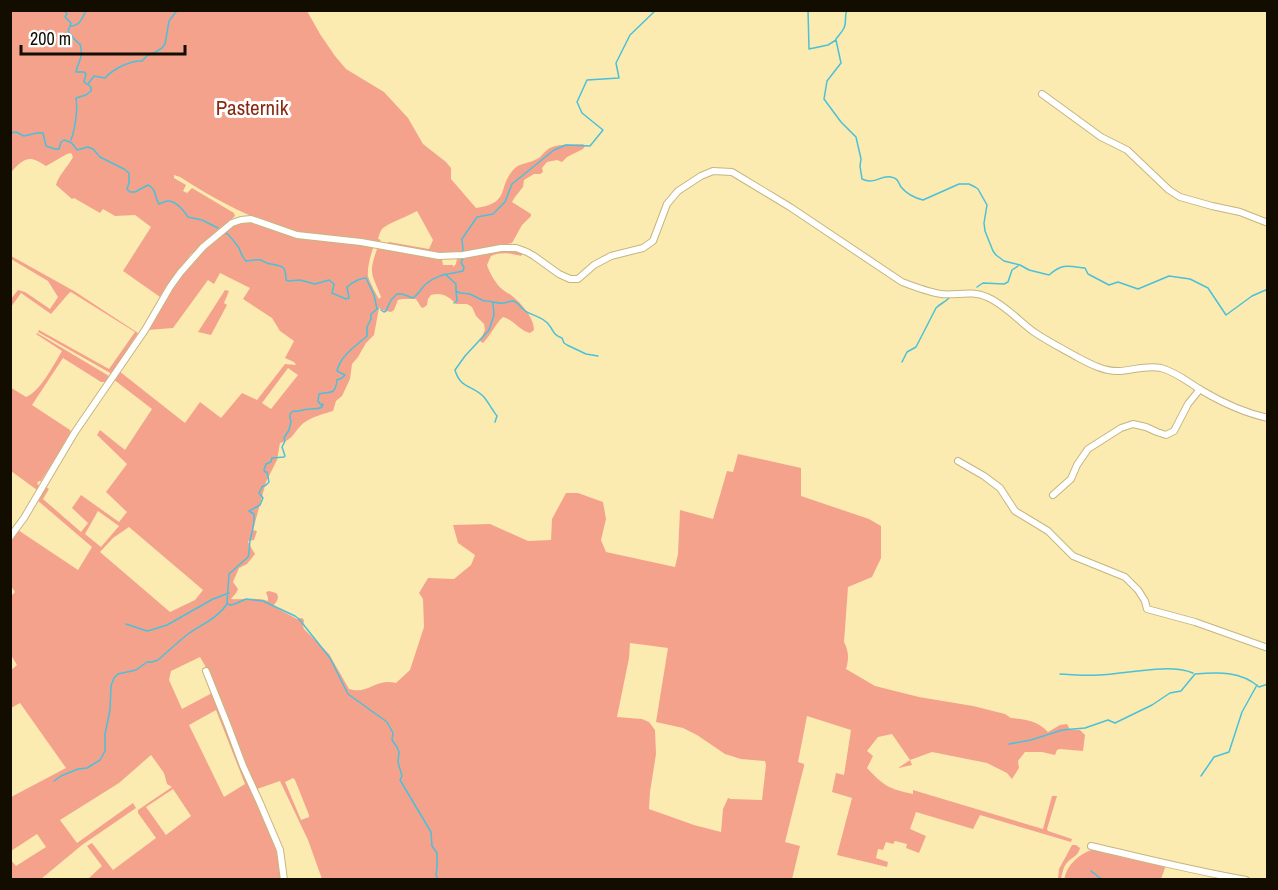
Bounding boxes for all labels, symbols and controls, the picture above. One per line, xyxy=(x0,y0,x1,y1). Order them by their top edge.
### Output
scale bar xyxy=(21,18,184,56)
text: 200 m xyxy=(30,26,71,51)
park label: Pasternik xyxy=(216,93,289,122)

